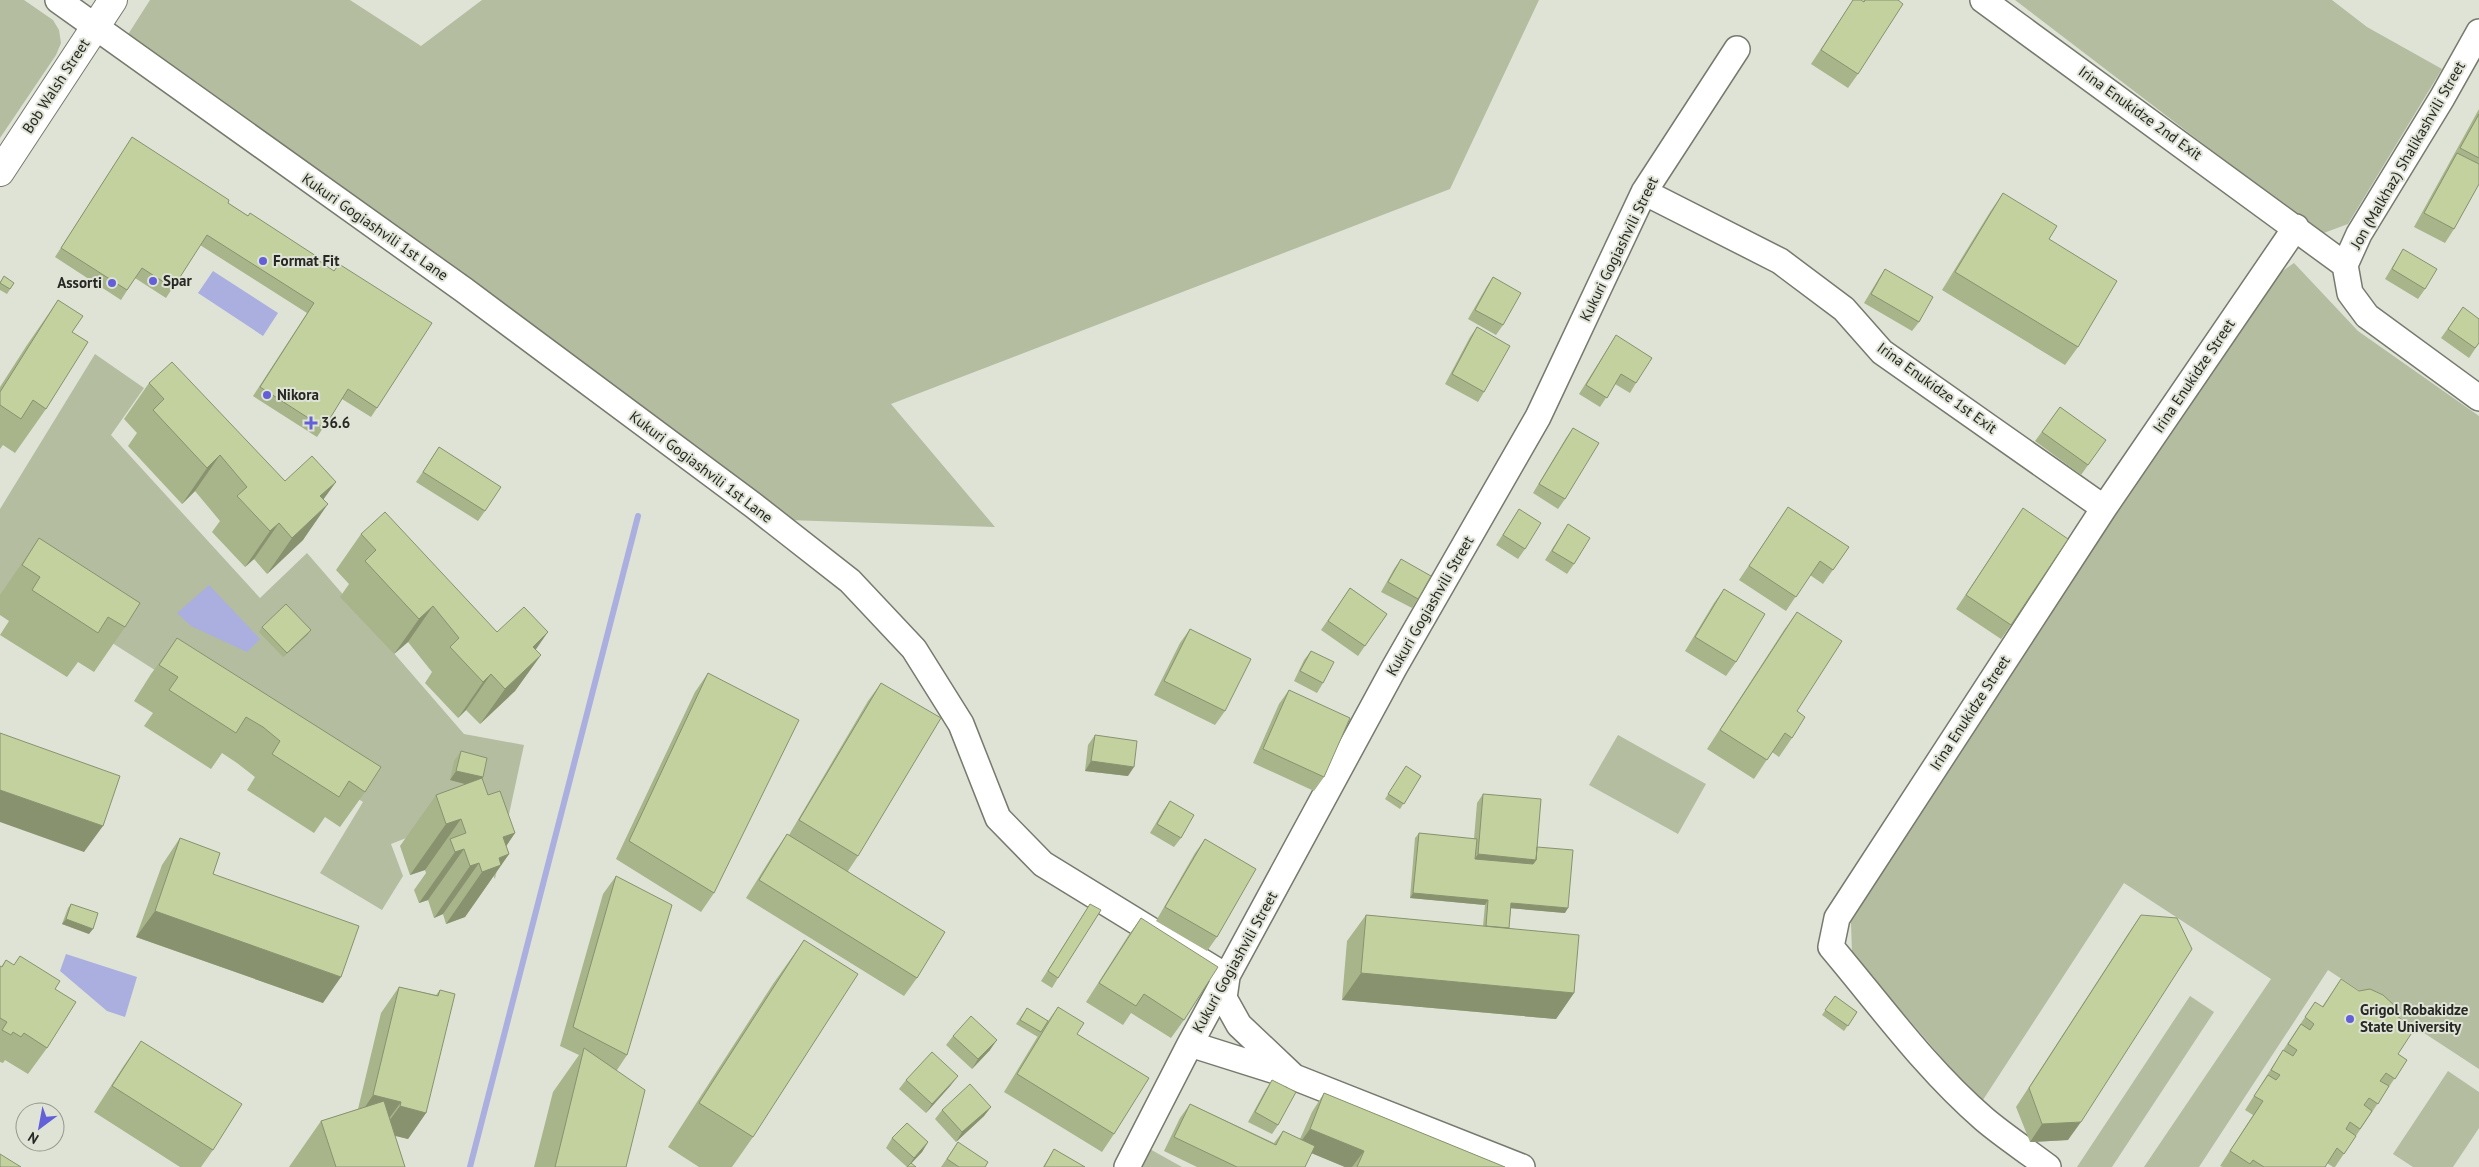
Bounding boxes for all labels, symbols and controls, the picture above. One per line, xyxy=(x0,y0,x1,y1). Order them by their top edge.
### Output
street label: Bob Walsh Street xyxy=(18,35,93,137)
street label: Jon (Malkhaz) Shalikashvili Street xyxy=(2345,58,2469,253)
street label: Irina Enukidze 2nd Exit xyxy=(2075,61,2206,164)
street label: Kukuri Gogiashvili 1st Lane xyxy=(298,169,452,284)
street label: Kukuri Gogiashvili Street xyxy=(1575,173,1662,324)
place label: Format Fit xyxy=(273,251,340,270)
marker: Format Fit xyxy=(257,255,269,267)
place label: Spar xyxy=(163,271,192,290)
place label: Assorti xyxy=(57,273,102,292)
marker: Spar xyxy=(147,275,159,287)
marker: Assorti xyxy=(106,277,118,289)
street label: Irina Enukidze Street xyxy=(2148,315,2239,436)
street label: Irina Enukidze 1st Exit xyxy=(1874,338,2001,437)
place label: Nikora xyxy=(277,385,319,404)
marker: Nikora xyxy=(261,389,273,401)
street label: Kukuri Gogiashvili 1st Lane xyxy=(626,407,777,527)
place label: 36.6 xyxy=(321,413,350,432)
marker: 36.6 xyxy=(305,417,317,429)
street label: Kukuri Gogiashvili Street xyxy=(1382,532,1477,679)
street label: Irina Enukidze Street xyxy=(1925,652,2014,774)
street label: Kukuri Gogiashvili Street xyxy=(1188,888,1281,1036)
place label: Grigol Robakidze State University xyxy=(2360,1000,2469,1036)
marker: Grigol Robakidze State University xyxy=(2344,1013,2356,1025)
north arrow xyxy=(15,1102,65,1152)
text: N xyxy=(24,1128,42,1148)

